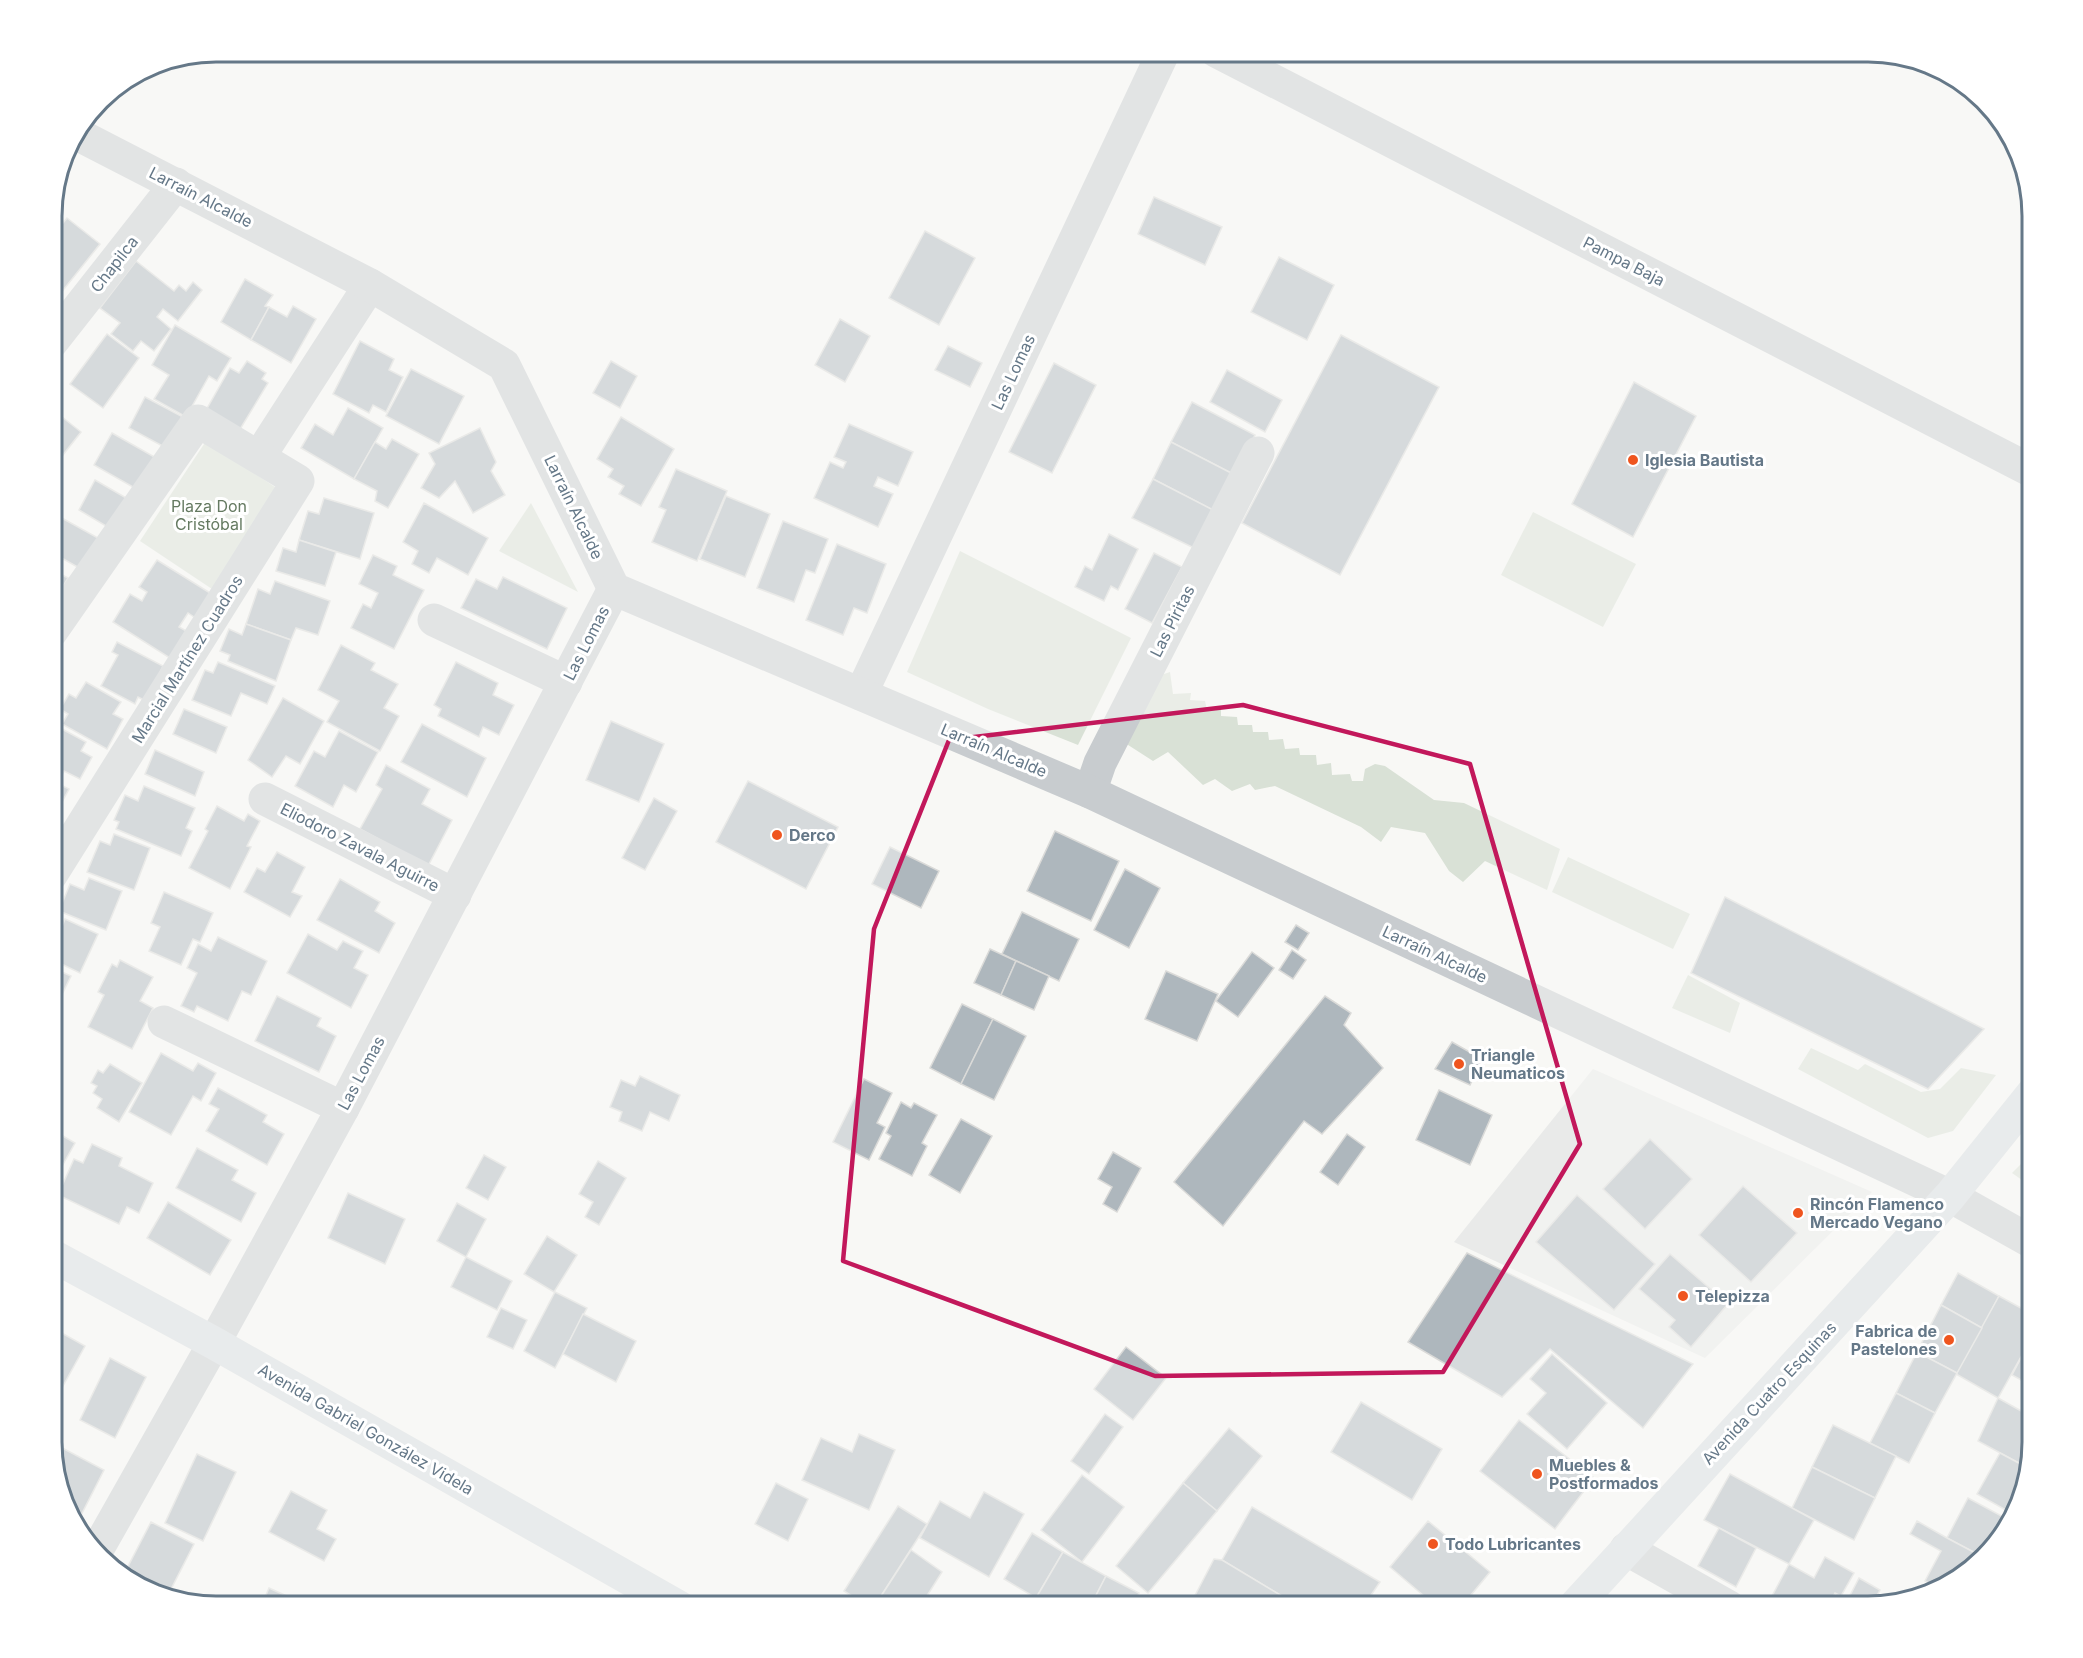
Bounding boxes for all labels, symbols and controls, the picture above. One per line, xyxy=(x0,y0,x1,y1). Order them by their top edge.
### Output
street label: Larraín Alcalde xyxy=(146,162,256,232)
street label: Chapilca xyxy=(86,232,142,296)
street label: Pampa Baja xyxy=(1580,232,1668,290)
street label: Las Lomas xyxy=(987,331,1039,413)
place label: Iglesia Bautista xyxy=(1645,450,1764,470)
street label: Larraín Alcalde xyxy=(540,452,608,562)
marker: Iglesia Bautista xyxy=(1626,453,1640,467)
park label: Plaza Don Cristóbal xyxy=(171,496,247,534)
street label: Marcial Martínez Cuadros xyxy=(127,571,247,747)
street label: Las Piritas xyxy=(1145,582,1199,660)
street label: Las Lomas xyxy=(559,602,613,684)
street label: Larraín Alcalde xyxy=(938,719,1050,781)
street label: Eliodoro Zavala Aguirre xyxy=(277,798,443,896)
place label: Derco xyxy=(789,825,836,845)
marker: Derco xyxy=(770,828,784,842)
street label: Larraín Alcalde xyxy=(1379,921,1491,987)
street label: Las Lomas xyxy=(333,1033,389,1113)
place label: Triangle Neumaticos xyxy=(1471,1045,1565,1083)
marker: Triangle Neumaticos xyxy=(1452,1057,1466,1071)
place label: Rincón Flamenco Mercado Vegano xyxy=(1810,1194,1944,1232)
marker: Rincón Flamenco Mercado Vegano xyxy=(1791,1206,1805,1220)
place label: Telepizza xyxy=(1695,1286,1770,1306)
marker: Telepizza xyxy=(1676,1289,1690,1303)
street label: Avenida Cuatro Esquinas xyxy=(1698,1317,1840,1469)
place label: Fabrica de Pastelones xyxy=(1851,1321,1937,1359)
marker: Fabrica de Pastelones xyxy=(1942,1333,1956,1347)
street label: Avenida Gabriel González Videla xyxy=(255,1359,477,1499)
place label: Muebles & Postformados xyxy=(1549,1455,1659,1493)
marker: Muebles & Postformados xyxy=(1530,1467,1544,1481)
place label: Todo Lubricantes xyxy=(1445,1534,1581,1554)
marker: Todo Lubricantes xyxy=(1426,1537,1440,1551)

